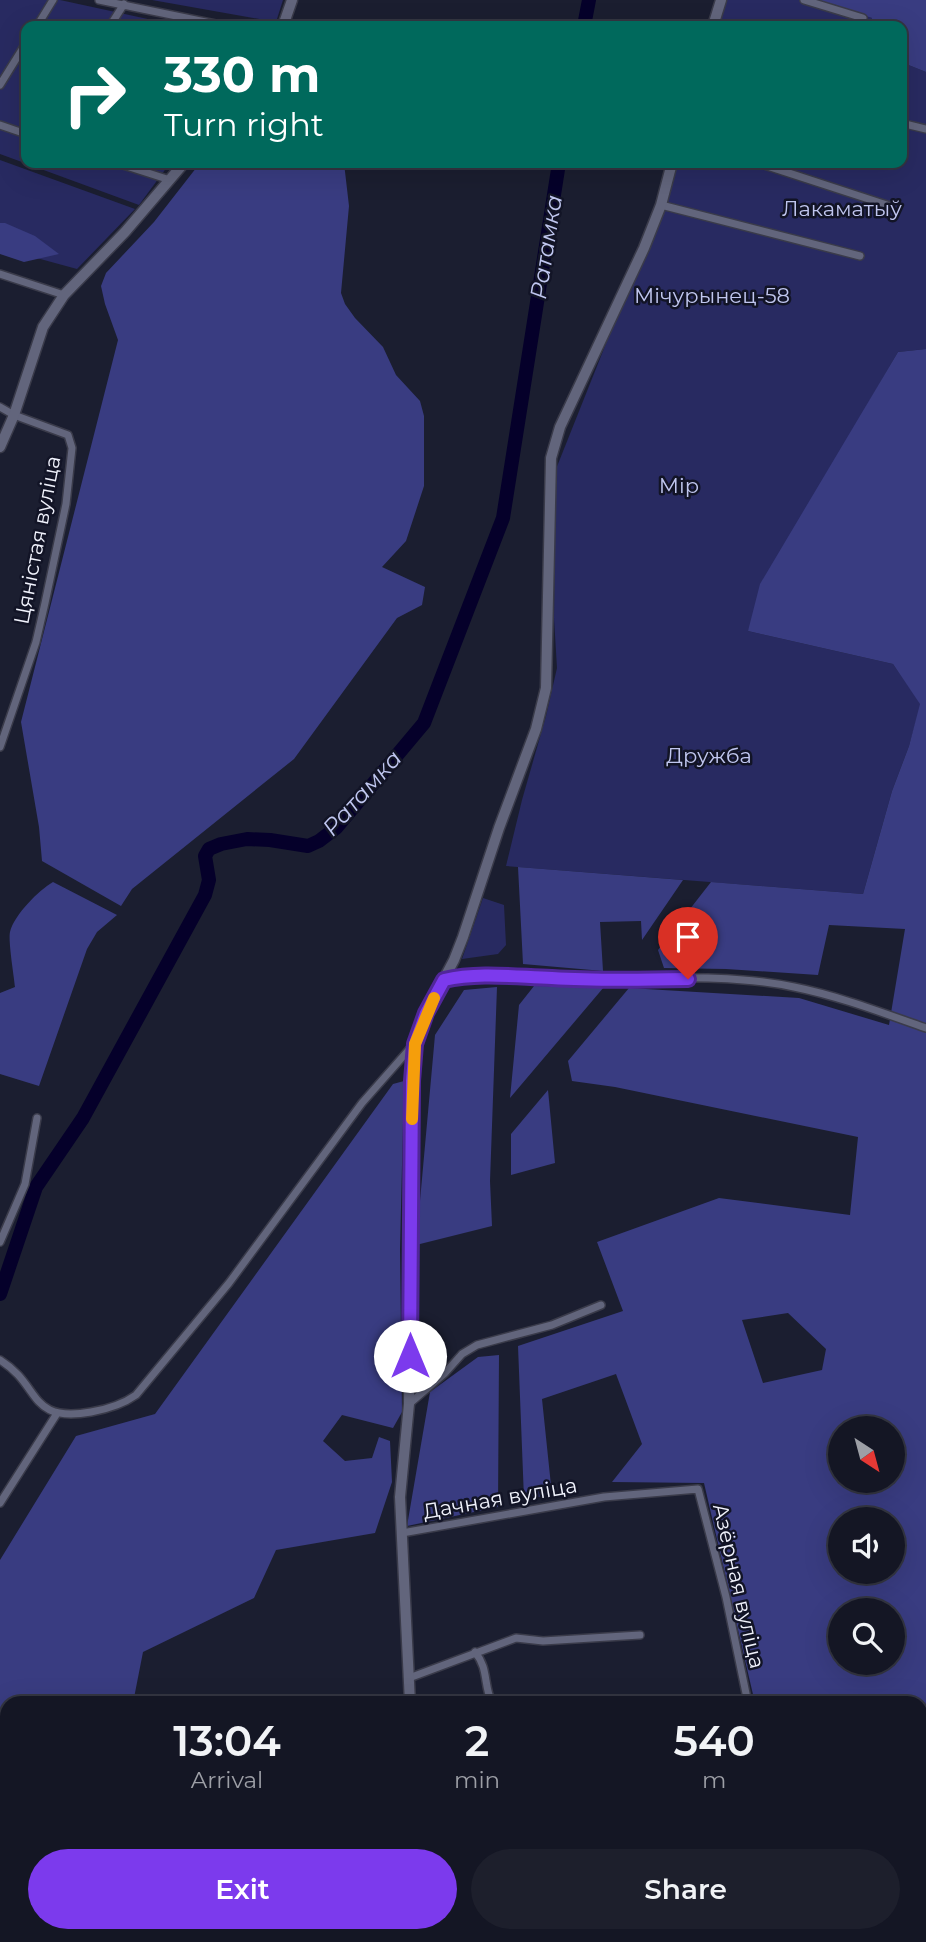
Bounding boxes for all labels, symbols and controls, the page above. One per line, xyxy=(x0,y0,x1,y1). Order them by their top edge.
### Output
text: 330 m xyxy=(164,45,320,104)
icon: right xyxy=(49,49,140,140)
text: Turn right xyxy=(164,105,324,144)
water label: Ратамка xyxy=(524,193,568,301)
park label: Лакаматыў xyxy=(782,196,902,221)
park label: Мічурынец-58 xyxy=(634,283,790,308)
street label: Цяністая вуліца xyxy=(8,454,66,626)
park label: Мір xyxy=(659,473,699,498)
park label: Дружба xyxy=(666,743,752,768)
water label: Ратамка xyxy=(316,745,408,841)
pin xyxy=(658,907,718,979)
icon: arrive xyxy=(669,918,707,956)
position arrow xyxy=(373,1319,447,1393)
north arrow xyxy=(828,1416,905,1493)
map controls xyxy=(828,1416,905,1675)
street label: Дачная вуліца xyxy=(421,1472,579,1524)
street label: Азёрная вуліца xyxy=(708,1501,770,1671)
button: sound xyxy=(828,1507,905,1584)
button: search xyxy=(828,1598,905,1675)
text: 13:04 xyxy=(173,1715,281,1767)
text: 2 xyxy=(465,1715,489,1767)
text: 540 xyxy=(673,1715,755,1767)
text: Arrival xyxy=(191,1766,263,1794)
text: min xyxy=(454,1766,500,1794)
text: m xyxy=(702,1766,726,1794)
button: Exit xyxy=(28,1849,457,1929)
button: Share xyxy=(471,1849,900,1929)

